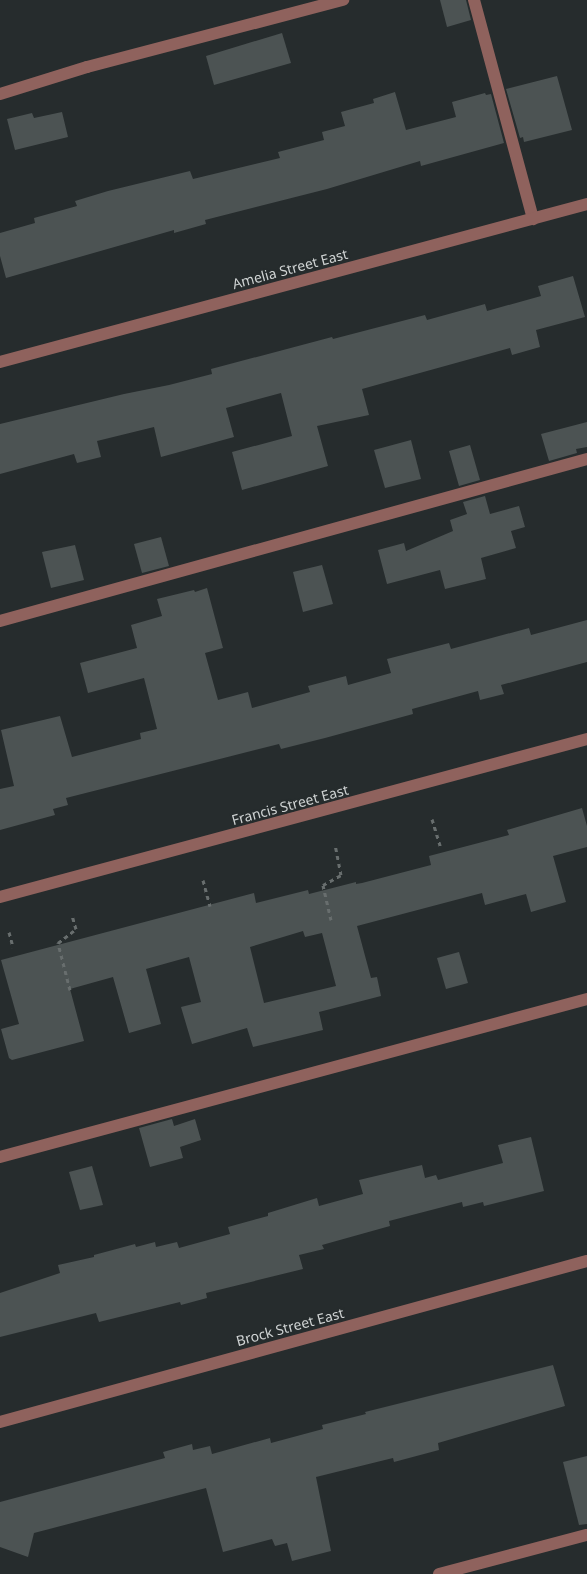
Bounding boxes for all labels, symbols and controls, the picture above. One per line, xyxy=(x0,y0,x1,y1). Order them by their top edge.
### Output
street label: Amelia Street East xyxy=(230,246,350,292)
street label: Francis Street East xyxy=(230,781,350,829)
street label: Brock Street East xyxy=(234,1305,346,1349)

